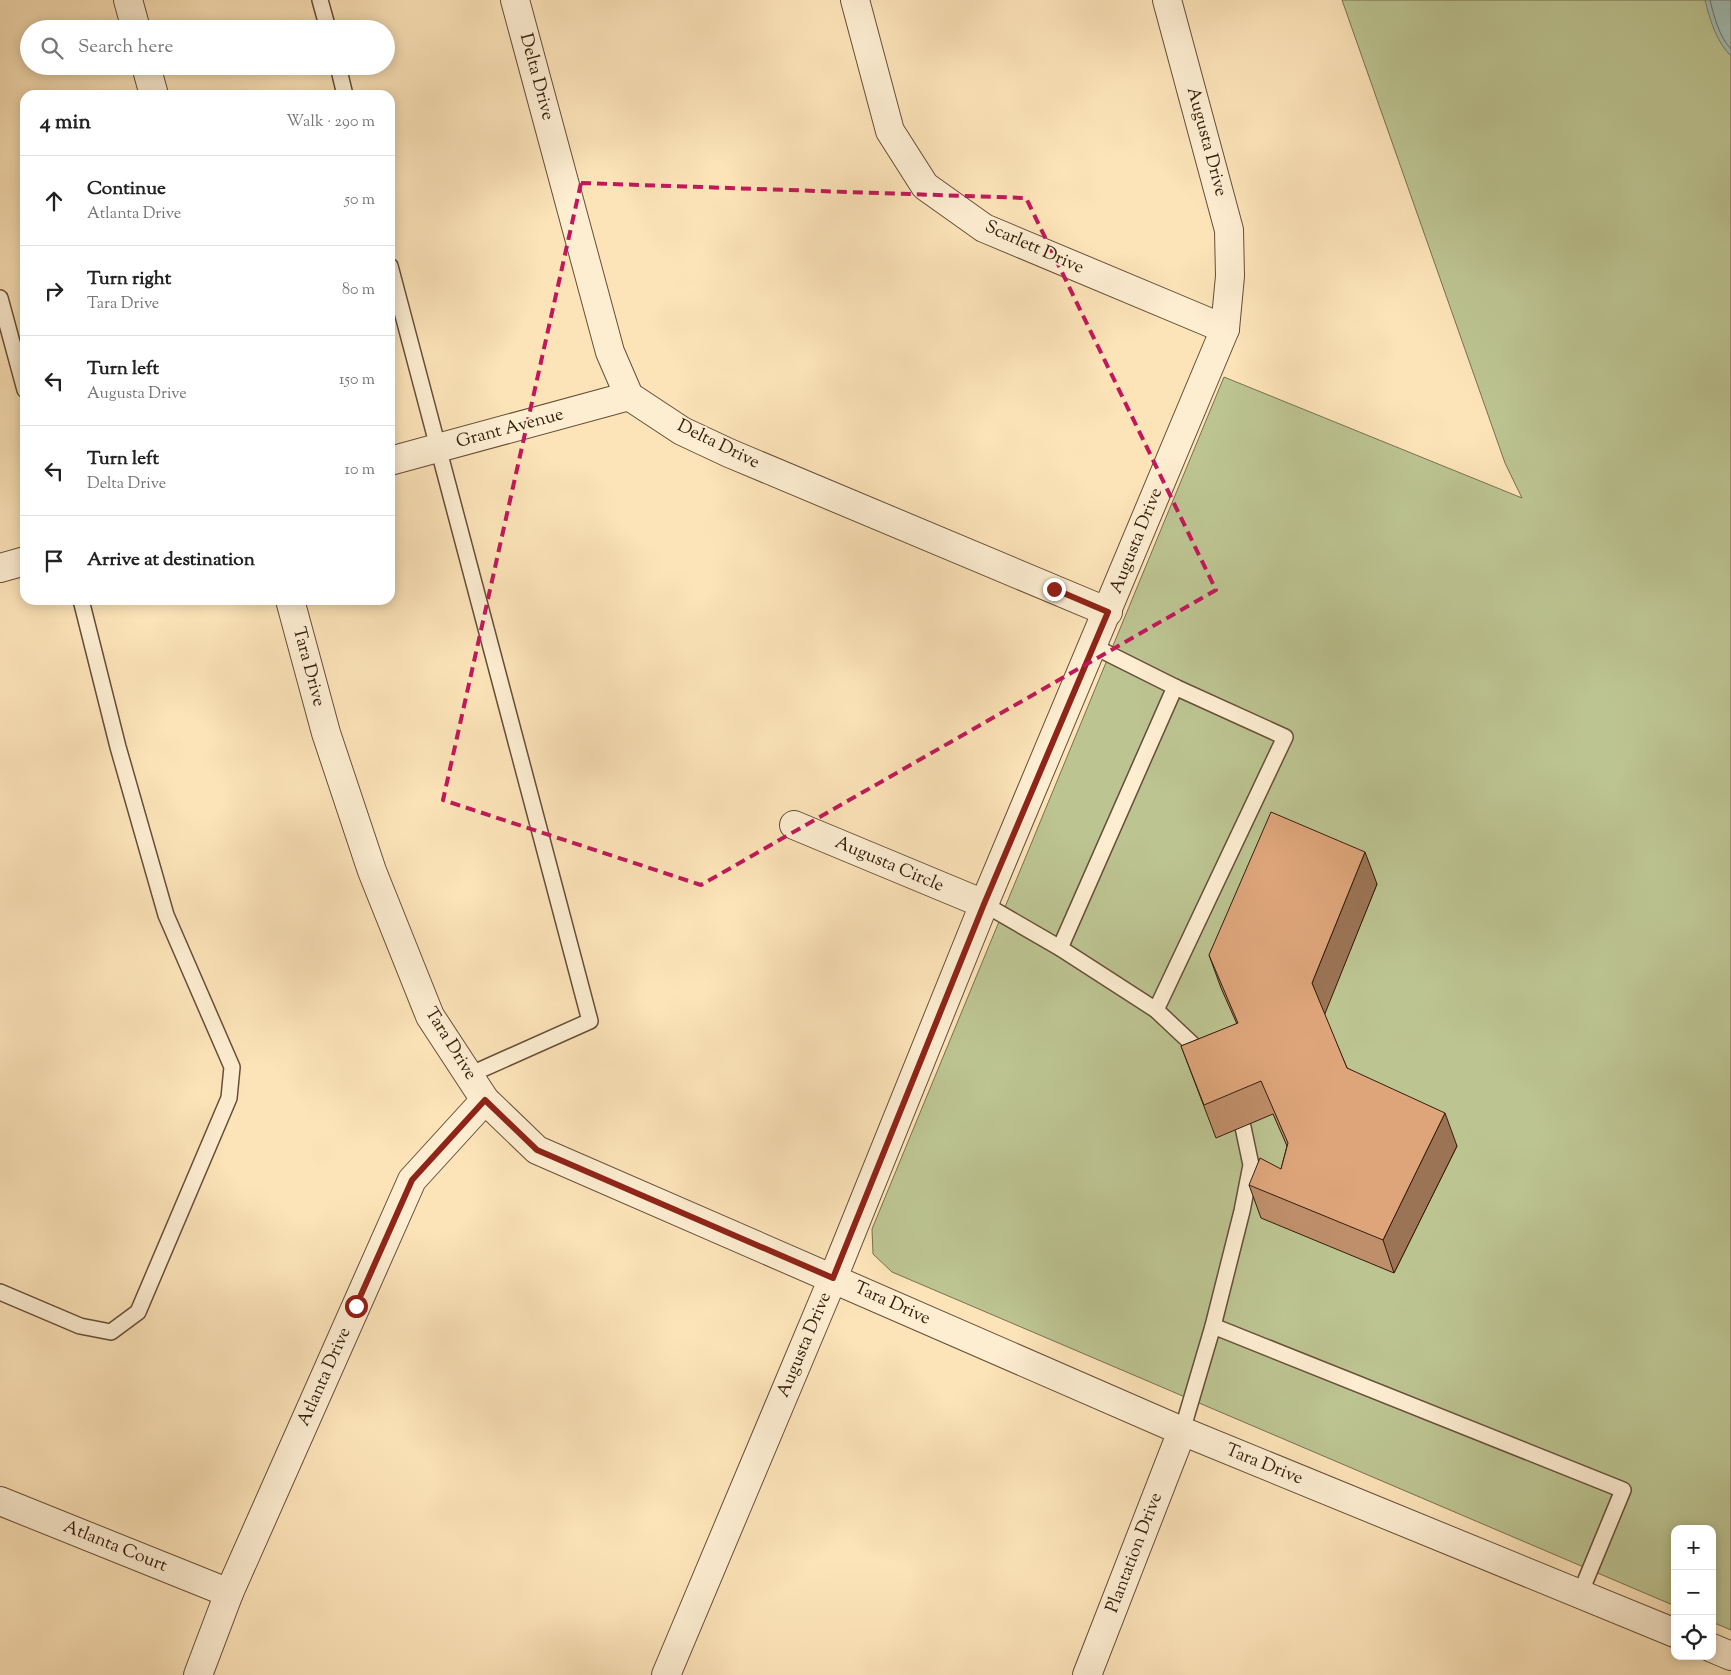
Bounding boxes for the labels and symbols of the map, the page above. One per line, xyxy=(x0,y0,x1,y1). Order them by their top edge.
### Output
street label: Delta Drive xyxy=(512,31,560,123)
street label: Augusta Drive xyxy=(1179,84,1233,200)
street label: Scarlett Drive xyxy=(980,215,1088,281)
street label: Grant Avenue xyxy=(453,402,567,456)
street label: Delta Drive xyxy=(672,414,764,476)
street label: Augusta Drive xyxy=(1104,484,1170,598)
route end xyxy=(1043,578,1066,601)
street label: Tara Drive xyxy=(285,624,331,710)
street label: Augusta Circle xyxy=(830,830,948,900)
street label: Tara Drive xyxy=(417,1003,483,1085)
street label: Tara Drive xyxy=(850,1276,934,1332)
street label: Augusta Drive xyxy=(771,1288,839,1402)
route start xyxy=(345,1295,368,1318)
street label: Atlanta Drive xyxy=(292,1323,358,1431)
street label: Tara Drive xyxy=(1221,1438,1307,1492)
street label: Plantation Drive xyxy=(1100,1489,1170,1617)
street label: Atlanta Court xyxy=(59,1514,171,1580)

